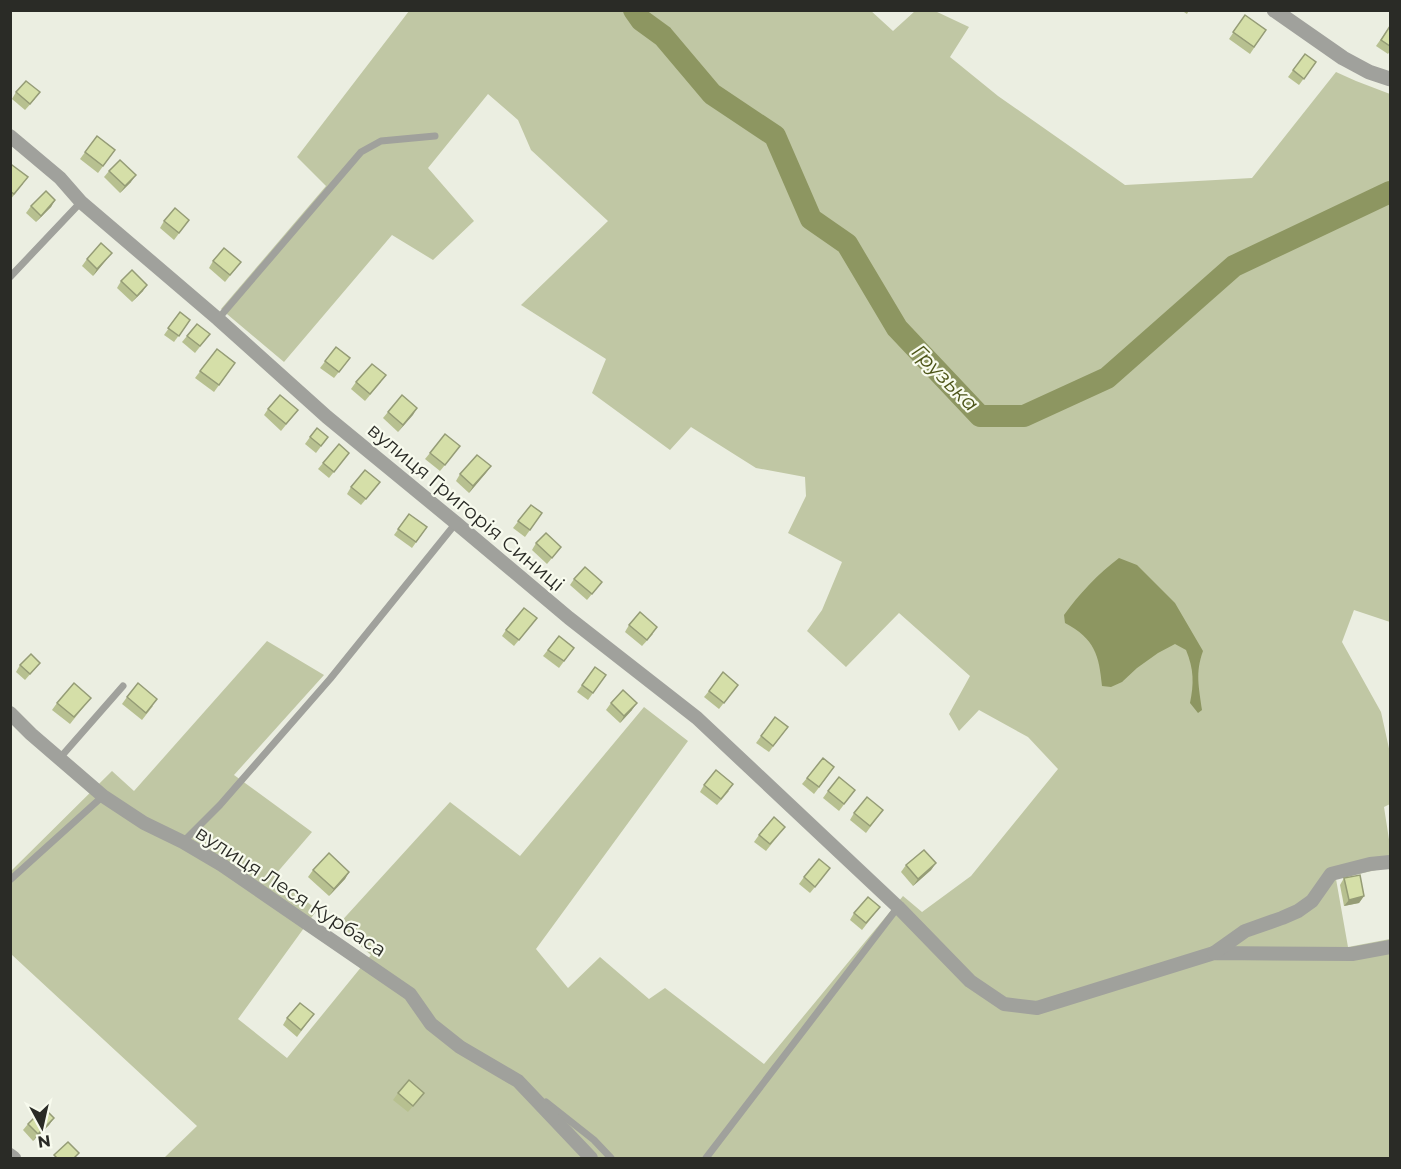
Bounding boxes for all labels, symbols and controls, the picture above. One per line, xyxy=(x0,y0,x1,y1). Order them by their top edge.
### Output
water label: Грузька xyxy=(907,339,984,416)
street label: вулиця Григорія Синиці xyxy=(363,418,569,596)
street label: вулиця Леся Курбаса xyxy=(191,820,391,962)
north arrow xyxy=(12,1097,72,1157)
text: N xyxy=(36,1131,52,1152)

